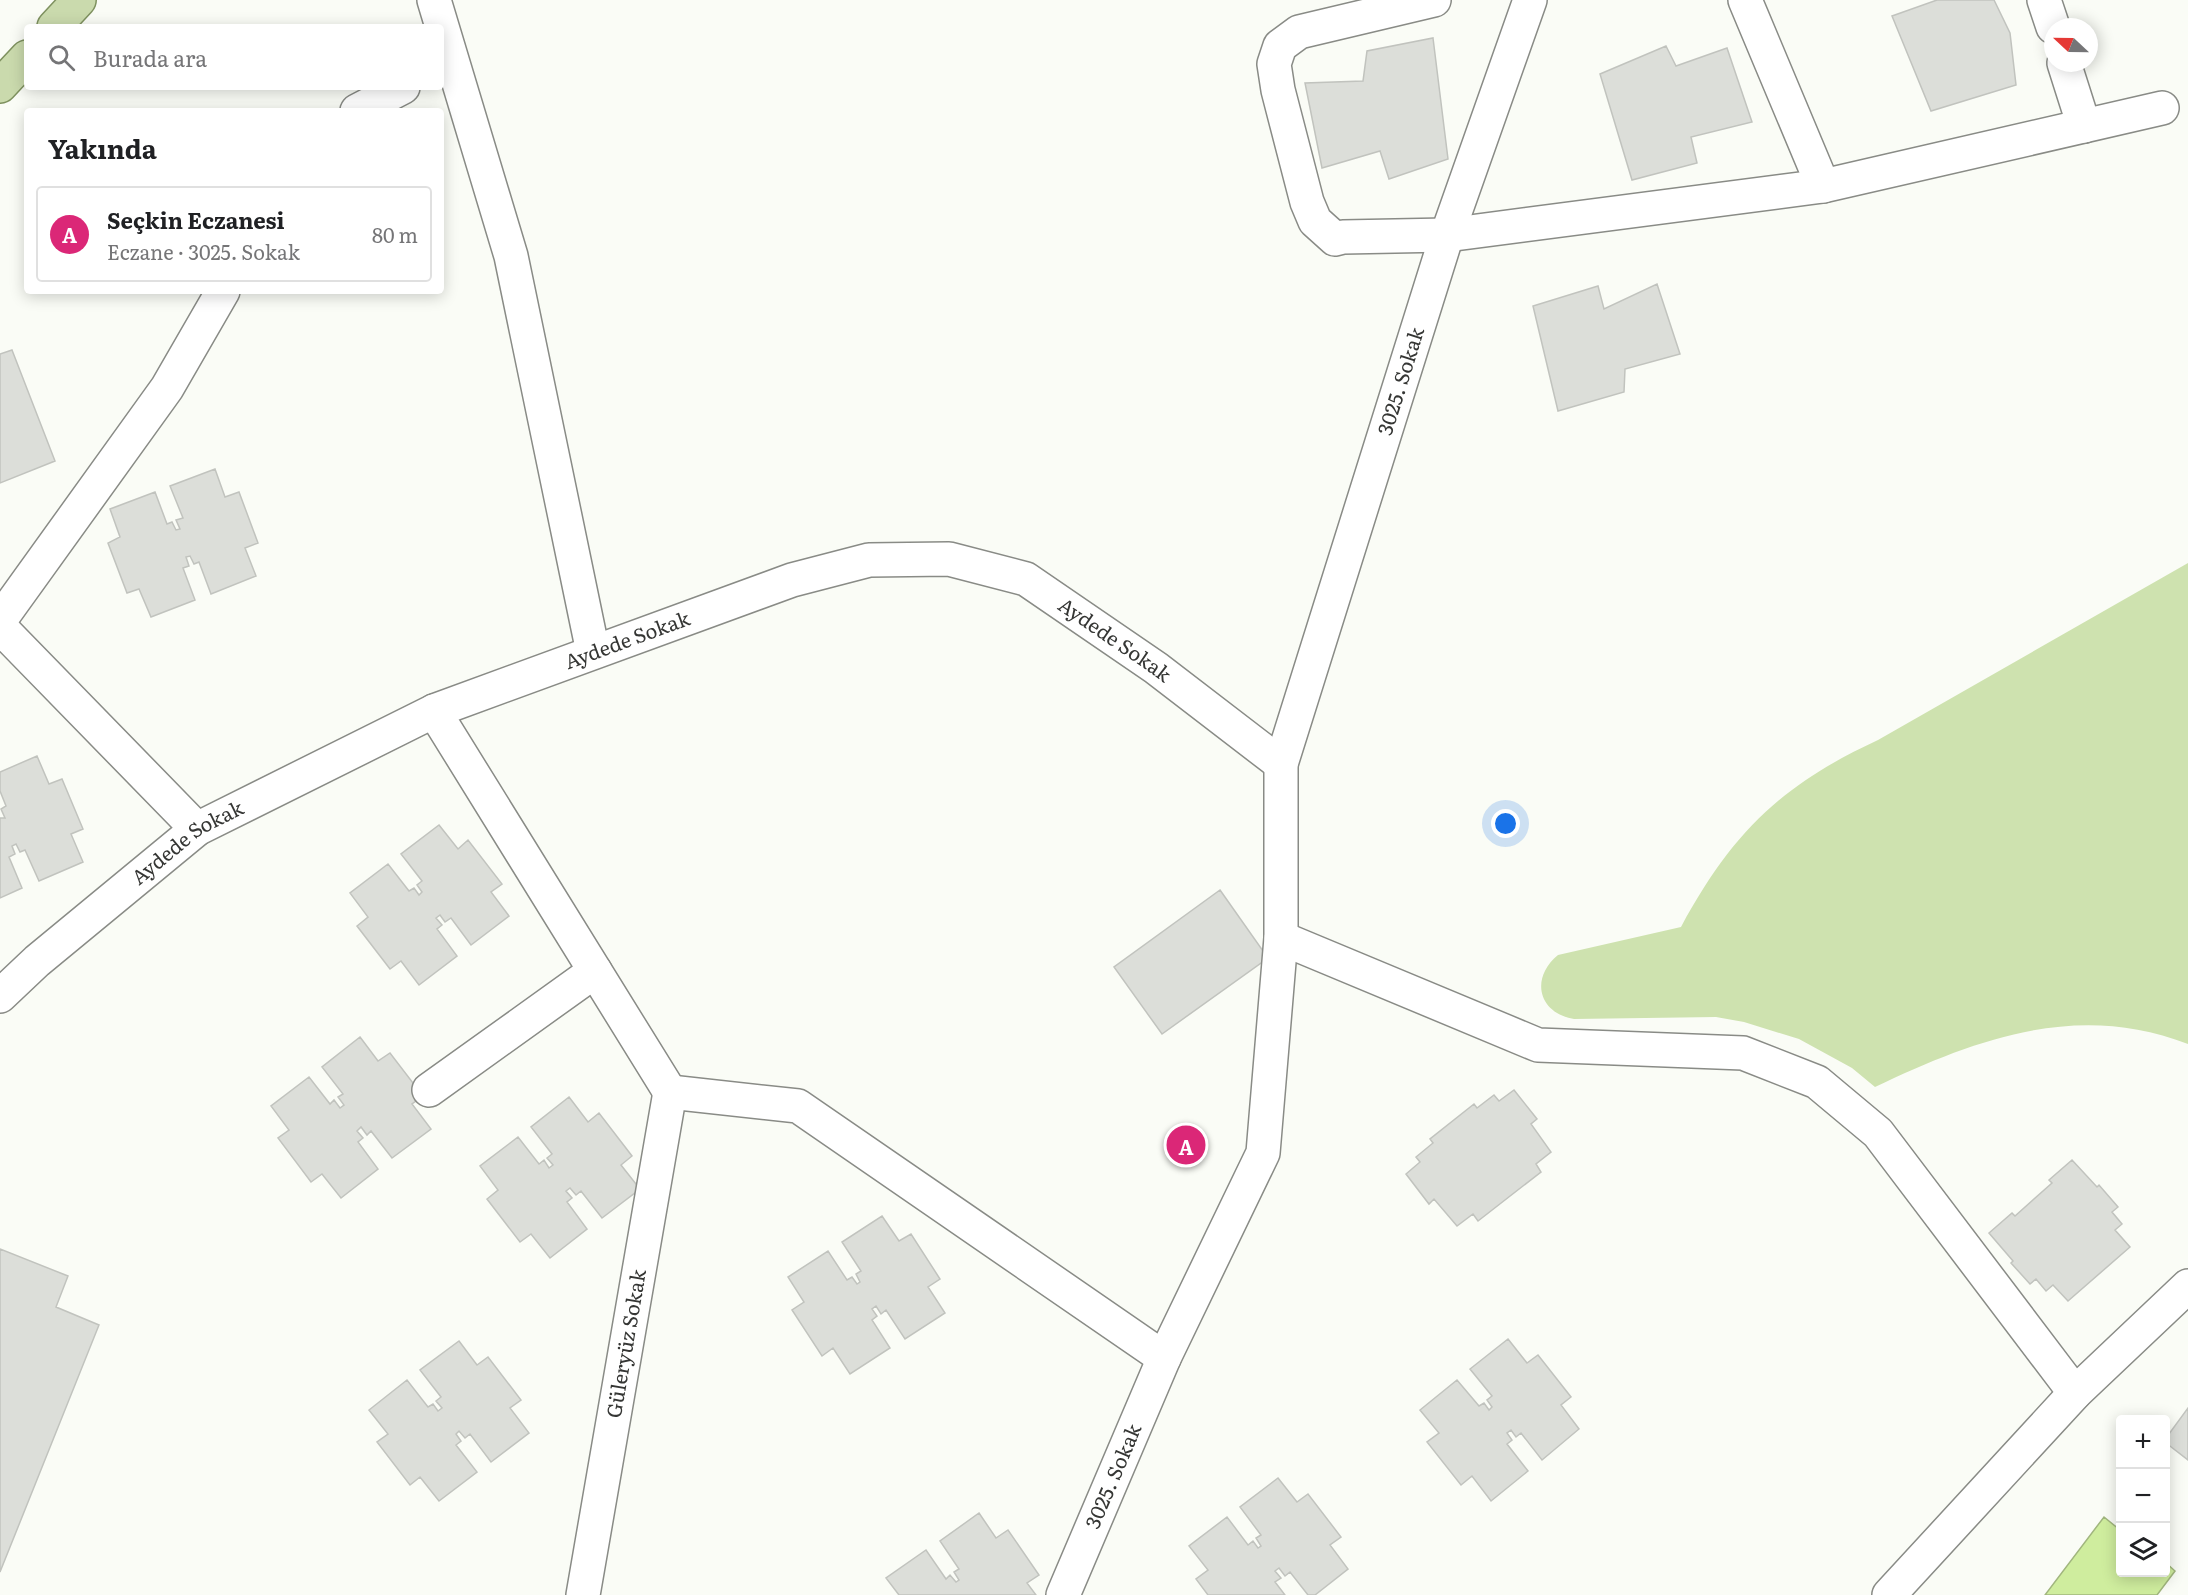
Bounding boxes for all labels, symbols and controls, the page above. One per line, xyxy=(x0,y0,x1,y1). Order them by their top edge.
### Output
north arrow xyxy=(2044,18,2098,72)
search box xyxy=(24,24,444,90)
icon: search xyxy=(45,41,78,74)
text: Burada ara xyxy=(93,41,207,74)
text: Yakında xyxy=(48,128,157,167)
text: Seçkin Eczanesi xyxy=(107,203,285,236)
text: A xyxy=(62,219,77,249)
text: 80 m xyxy=(372,219,418,249)
text: Eczane · 3025. Sokak xyxy=(107,236,300,266)
street label: 3025. Sokak xyxy=(1368,322,1430,439)
street label: Aydede Sokak xyxy=(1053,589,1179,688)
street label: Aydede Sokak xyxy=(560,601,694,675)
street label: Aydede Sokak xyxy=(124,791,249,891)
your location xyxy=(1491,809,1520,838)
pin: A xyxy=(1166,1122,1206,1168)
street label: Güleryüz Sokak xyxy=(597,1266,652,1420)
map controls xyxy=(2116,1415,2170,1577)
button: + xyxy=(2116,1415,2170,1469)
street label: 3025. Sokak xyxy=(1076,1418,1148,1533)
button: − xyxy=(2116,1469,2170,1523)
button: layers xyxy=(2116,1523,2170,1577)

